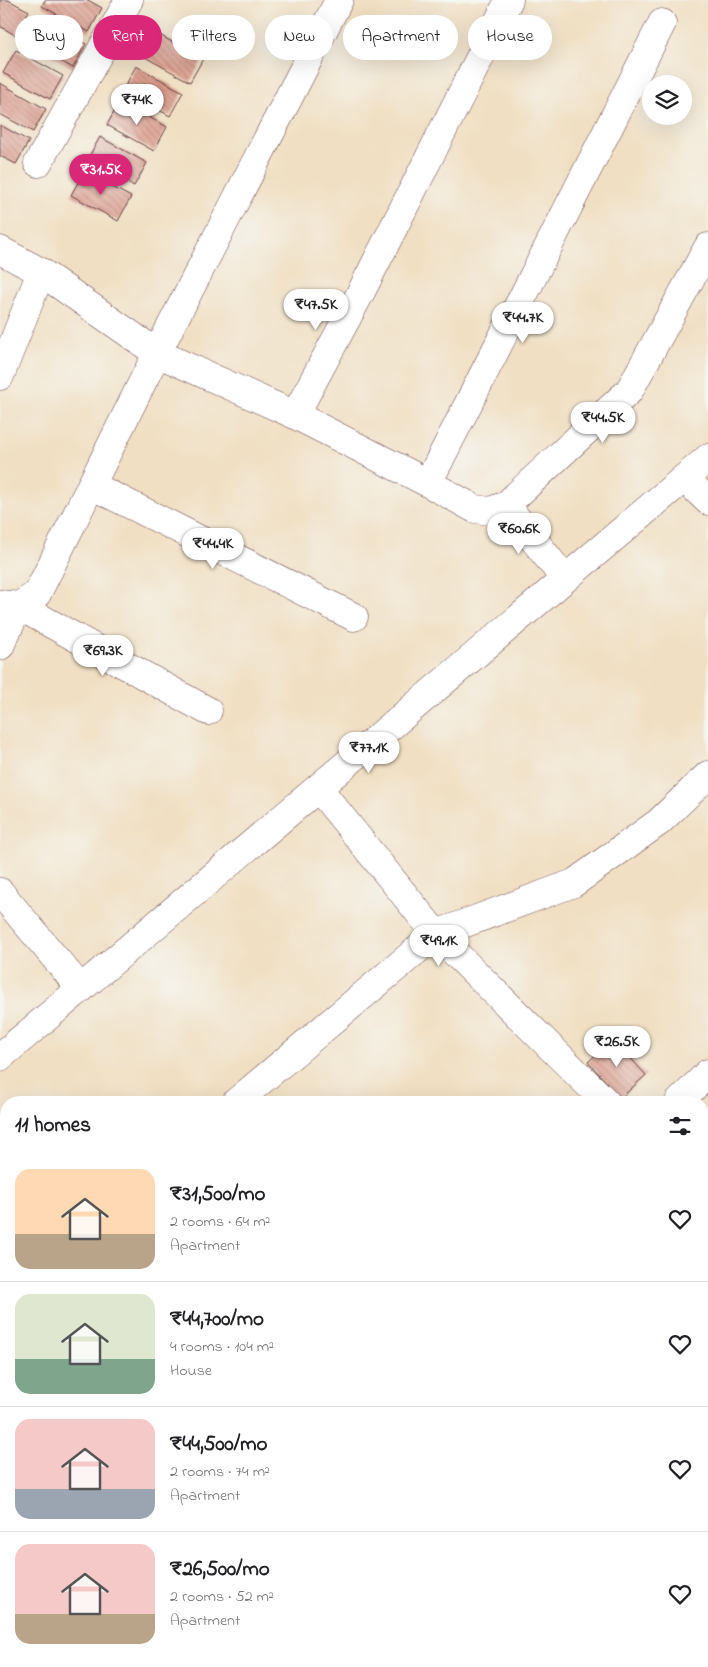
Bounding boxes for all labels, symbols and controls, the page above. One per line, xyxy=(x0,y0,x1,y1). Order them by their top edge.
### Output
chip: Buy xyxy=(15,15,83,60)
chip: Rent xyxy=(93,15,162,60)
chip: Filters xyxy=(172,15,255,60)
chip: New xyxy=(265,15,333,60)
chip: Apartment xyxy=(343,15,458,60)
chip: House xyxy=(468,15,552,60)
map controls xyxy=(642,75,692,125)
button: layers xyxy=(642,75,692,125)
pin: ₹74K xyxy=(107,84,167,126)
text: ₹74K xyxy=(122,88,152,112)
pin: ₹31.5K xyxy=(60,154,142,196)
text: ₹31.5K xyxy=(80,158,122,182)
pin: ₹47.5K xyxy=(275,288,357,331)
text: ₹47.5K xyxy=(295,293,337,317)
pin: ₹44.7K xyxy=(482,302,564,344)
text: ₹44.7K xyxy=(503,306,543,330)
pin: ₹44.5K xyxy=(562,402,644,444)
text: ₹44.5K xyxy=(582,406,624,430)
pin: ₹60.6K xyxy=(478,512,560,555)
text: ₹60.6K xyxy=(498,517,540,541)
pin: ₹44.4K xyxy=(172,528,254,570)
text: ₹44.4K xyxy=(193,532,233,556)
pin: ₹69.3K xyxy=(62,634,144,677)
text: ₹69.3K xyxy=(83,639,123,663)
pin: ₹77.1K xyxy=(328,732,410,774)
text: ₹77.1K xyxy=(350,736,388,760)
pin: ₹49.1K xyxy=(398,924,480,967)
text: ₹49.1K xyxy=(420,929,458,953)
pin: ₹26.5K xyxy=(576,1026,658,1068)
text: ₹26.5K xyxy=(595,1030,639,1054)
text: 11 homes xyxy=(15,1111,91,1141)
icon: filters xyxy=(666,1112,694,1140)
text: ₹31,500/mo xyxy=(170,1180,265,1210)
icon: home xyxy=(55,1189,115,1249)
icon: heart xyxy=(666,1205,694,1233)
text: 2 rooms · 64 m² xyxy=(170,1210,270,1234)
text: Apartment xyxy=(170,1234,240,1258)
text: ₹44,700/mo xyxy=(170,1305,264,1335)
icon: home xyxy=(55,1314,115,1374)
icon: heart xyxy=(666,1330,694,1358)
text: 4 rooms · 104 m² xyxy=(170,1335,274,1359)
text: House xyxy=(170,1359,212,1383)
text: ₹44,500/mo xyxy=(170,1430,267,1460)
icon: home xyxy=(55,1439,115,1499)
icon: heart xyxy=(666,1455,694,1483)
text: 2 rooms · 74 m² xyxy=(170,1460,270,1484)
text: Apartment xyxy=(170,1484,240,1508)
text: ₹26,500/mo xyxy=(170,1555,270,1585)
icon: home xyxy=(55,1564,115,1624)
icon: heart xyxy=(666,1580,694,1608)
text: 2 rooms · 52 m² xyxy=(170,1585,274,1609)
text: Apartment xyxy=(170,1609,240,1633)

